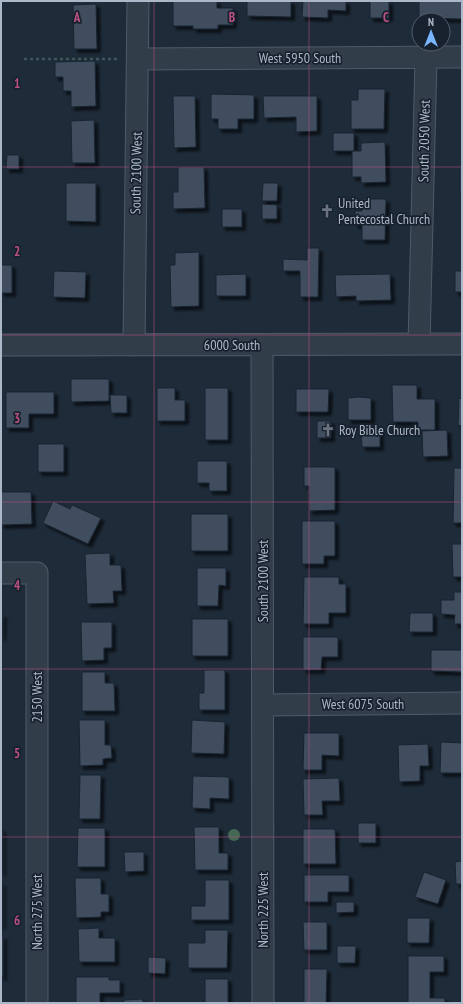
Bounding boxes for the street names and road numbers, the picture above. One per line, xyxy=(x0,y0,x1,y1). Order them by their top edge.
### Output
street label: West 5950 South xyxy=(259,49,341,67)
street label: South 2050 West xyxy=(414,100,434,182)
street label: South 2100 West xyxy=(126,132,146,214)
street label: 6000 South xyxy=(204,336,260,354)
street label: South 2100 West xyxy=(254,540,272,622)
street label: 2150 West xyxy=(28,671,46,723)
street label: West 6075 South xyxy=(322,695,404,713)
street label: North 225 West xyxy=(254,872,272,948)
street label: North 275 West xyxy=(28,874,46,950)

